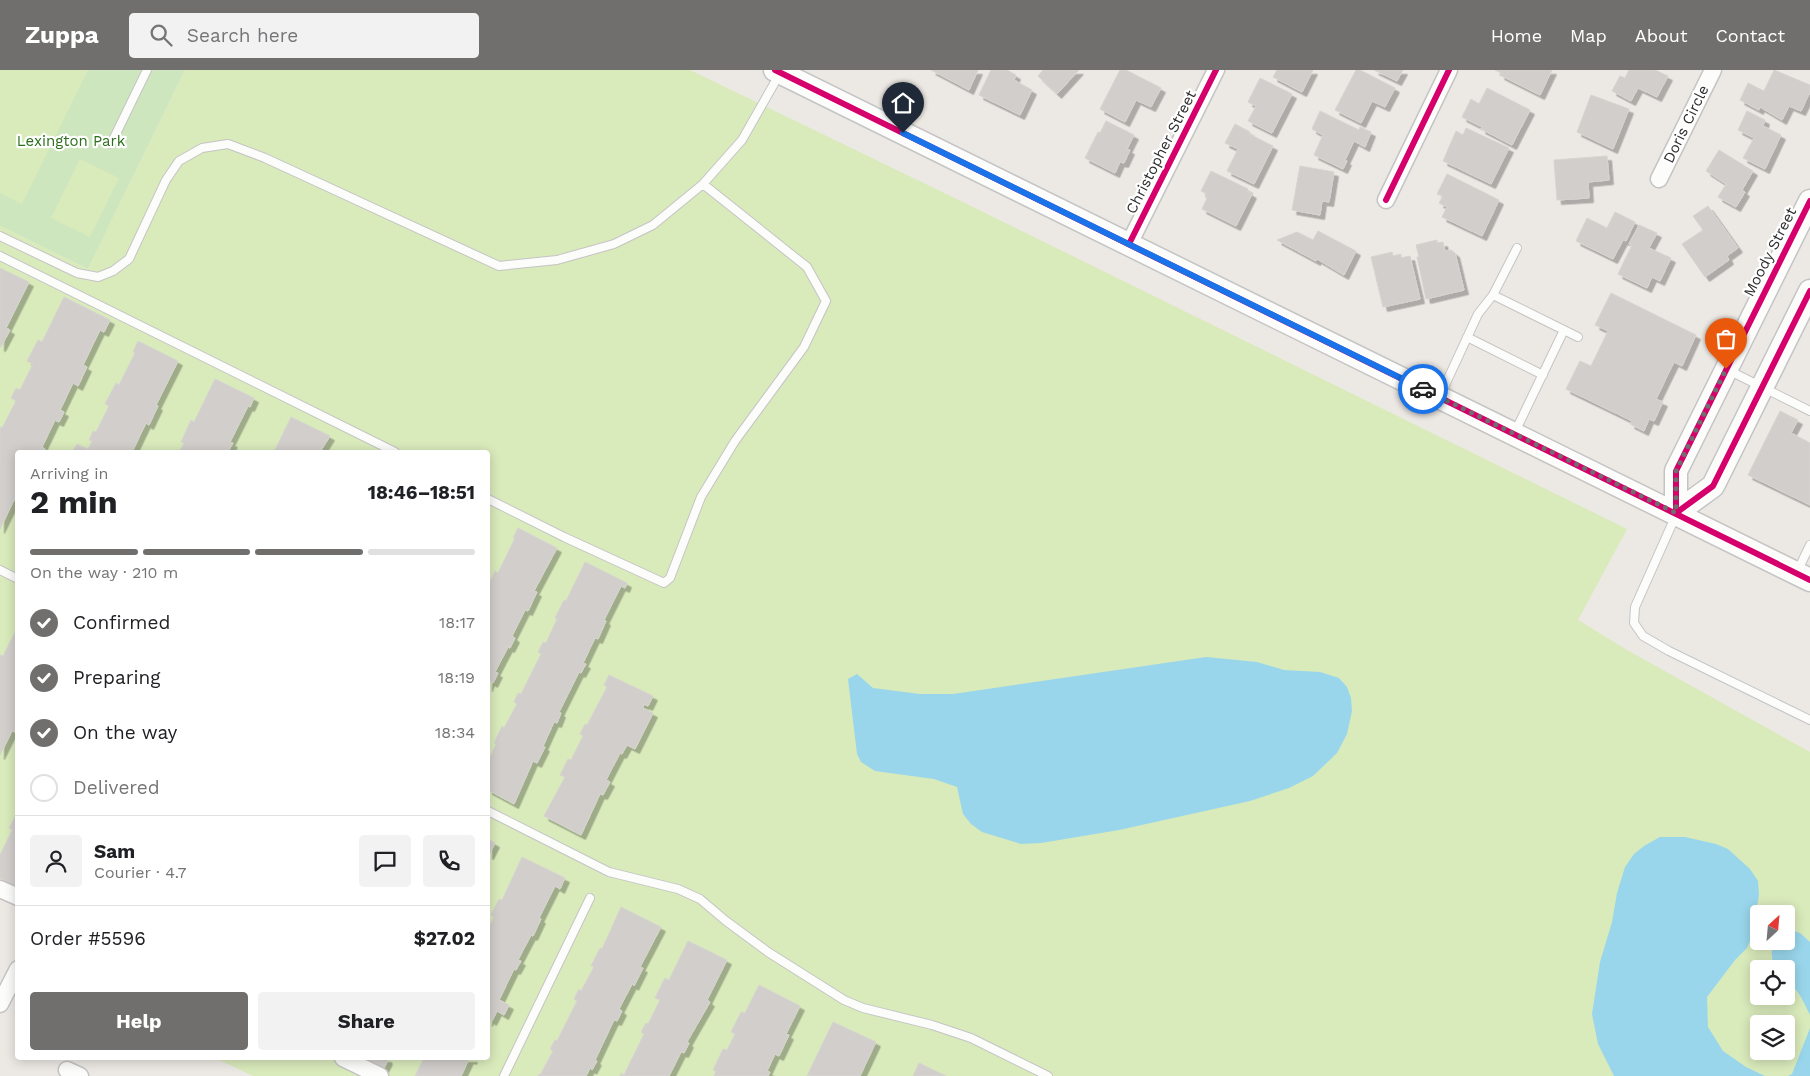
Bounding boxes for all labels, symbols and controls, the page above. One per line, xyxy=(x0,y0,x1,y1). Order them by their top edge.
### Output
search box xyxy=(129,13,479,58)
text: Zuppa xyxy=(25,21,99,49)
icon: search xyxy=(147,21,175,49)
text: Search here xyxy=(187,24,298,47)
text: Home xyxy=(1491,25,1542,46)
text: Map xyxy=(1570,25,1607,46)
text: About xyxy=(1635,25,1687,46)
text: Contact xyxy=(1715,25,1785,46)
pin xyxy=(882,82,924,133)
street label: Doris Circle xyxy=(1659,82,1713,166)
street label: Christopher Street xyxy=(1122,87,1200,217)
icon: home xyxy=(889,89,917,117)
park label: Lexington Park xyxy=(17,132,126,150)
street label: Moody Street xyxy=(1740,204,1801,300)
pin xyxy=(1705,318,1747,369)
icon: bag xyxy=(1712,325,1740,353)
courier xyxy=(1398,364,1448,414)
icon: car xyxy=(1409,375,1437,403)
text: Arriving in xyxy=(30,464,108,483)
text: 18:46–18:51 xyxy=(368,481,475,504)
text: 2 min xyxy=(30,483,118,521)
text: On the way · 210 m xyxy=(30,563,178,582)
icon: check xyxy=(30,609,58,637)
text: Confirmed xyxy=(73,611,170,634)
text: 18:17 xyxy=(439,613,475,632)
icon: check xyxy=(30,664,58,692)
text: Preparing xyxy=(73,666,160,689)
text: 18:19 xyxy=(438,668,475,687)
icon: check xyxy=(30,719,58,747)
text: On the way xyxy=(73,721,177,744)
text: 18:34 xyxy=(435,723,475,742)
text: Delivered xyxy=(73,776,160,799)
button: person xyxy=(30,835,82,887)
button: chat xyxy=(359,835,411,887)
button: phone xyxy=(423,835,475,887)
text: Sam xyxy=(94,840,135,863)
text: Courier · 4.7 xyxy=(94,863,187,882)
north arrow xyxy=(1750,905,1795,950)
map controls xyxy=(1750,905,1795,1060)
text: Order #5596 xyxy=(30,927,146,950)
text: $27.02 xyxy=(414,927,475,950)
button: locate xyxy=(1750,960,1795,1005)
button: Help xyxy=(30,992,248,1050)
button: Share xyxy=(258,992,475,1050)
button: layers xyxy=(1750,1015,1795,1060)

